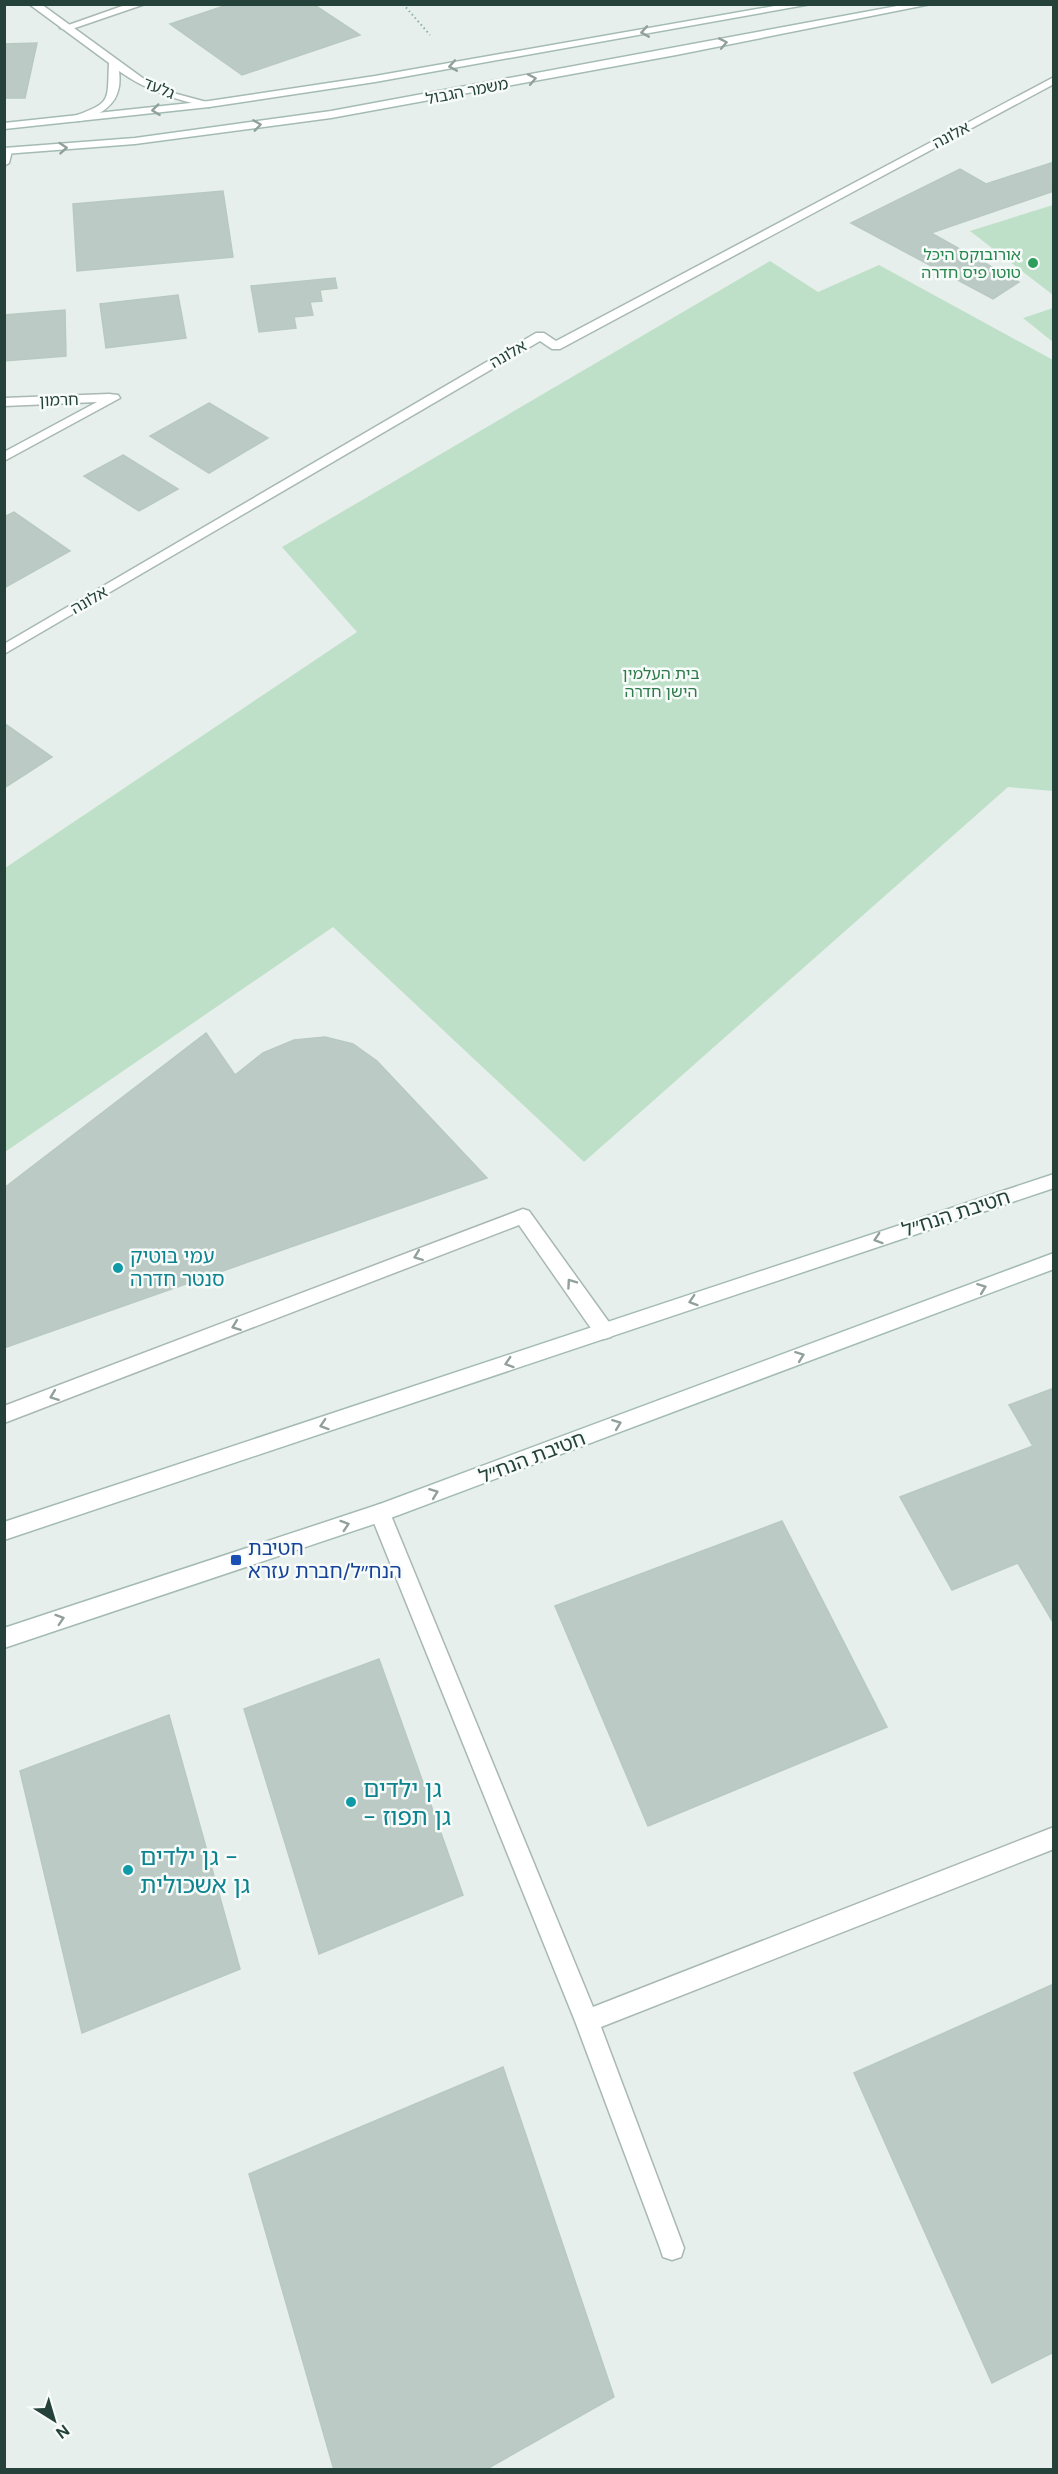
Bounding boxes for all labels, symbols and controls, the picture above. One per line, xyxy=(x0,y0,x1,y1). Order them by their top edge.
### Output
one-way arrow xyxy=(640,26,650,38)
one-way arrow xyxy=(718,37,728,50)
one-way arrow xyxy=(448,59,458,72)
street label: גלעד xyxy=(140,72,178,104)
street label: משמר הגבול xyxy=(424,73,510,109)
one-way arrow xyxy=(526,73,536,86)
one-way arrow xyxy=(151,103,161,116)
street label: אלונה xyxy=(929,117,973,153)
one-way arrow xyxy=(252,120,261,132)
one-way arrow xyxy=(58,141,67,154)
place label: אורובוקס היכל טוטו פיס חדרה xyxy=(921,244,1021,283)
marker: אורובוקס היכל טוטו פיס חדרה xyxy=(1026,256,1040,270)
street label: אלונה xyxy=(486,335,530,373)
street label: חרמון xyxy=(39,389,79,411)
street label: אלונה xyxy=(67,581,111,619)
park label: בית העלמין הישן חדרה xyxy=(622,663,700,702)
street label: חטיבת הנח״ל xyxy=(899,1183,1013,1243)
one-way arrow xyxy=(874,1232,884,1245)
place label: עמי בוטיק סנטר חדרה xyxy=(130,1243,225,1292)
one-way arrow xyxy=(413,1249,424,1262)
marker: עמי בוטיק סנטר חדרה xyxy=(111,1261,125,1275)
one-way arrow xyxy=(567,1278,578,1289)
one-way arrow xyxy=(976,1282,987,1295)
one-way arrow xyxy=(689,1294,699,1306)
one-way arrow xyxy=(231,1319,242,1331)
one-way arrow xyxy=(793,1351,804,1363)
one-way arrow xyxy=(504,1355,514,1368)
one-way arrow xyxy=(49,1389,60,1401)
one-way arrow xyxy=(319,1417,330,1430)
one-way arrow xyxy=(611,1419,622,1432)
street label: חטיבת הנח״ל xyxy=(475,1425,589,1489)
one-way arrow xyxy=(428,1488,439,1500)
one-way arrow xyxy=(339,1520,350,1532)
place label: חטיבת הנח״ל/חברת עזרא xyxy=(248,1535,402,1584)
marker: חטיבת הנח״ל/חברת עזרא xyxy=(229,1553,243,1567)
one-way arrow xyxy=(54,1614,65,1627)
place label: גן ילדים - גן תפוז xyxy=(363,1773,451,1832)
marker: גן ילדים - גן תפוז xyxy=(344,1795,358,1809)
place label: גן ילדים - גן אשכולית xyxy=(140,1841,250,1900)
marker: גן ילדים - גן אשכולית xyxy=(121,1863,135,1877)
north arrow xyxy=(24,2390,84,2450)
text: N xyxy=(52,2420,74,2443)

